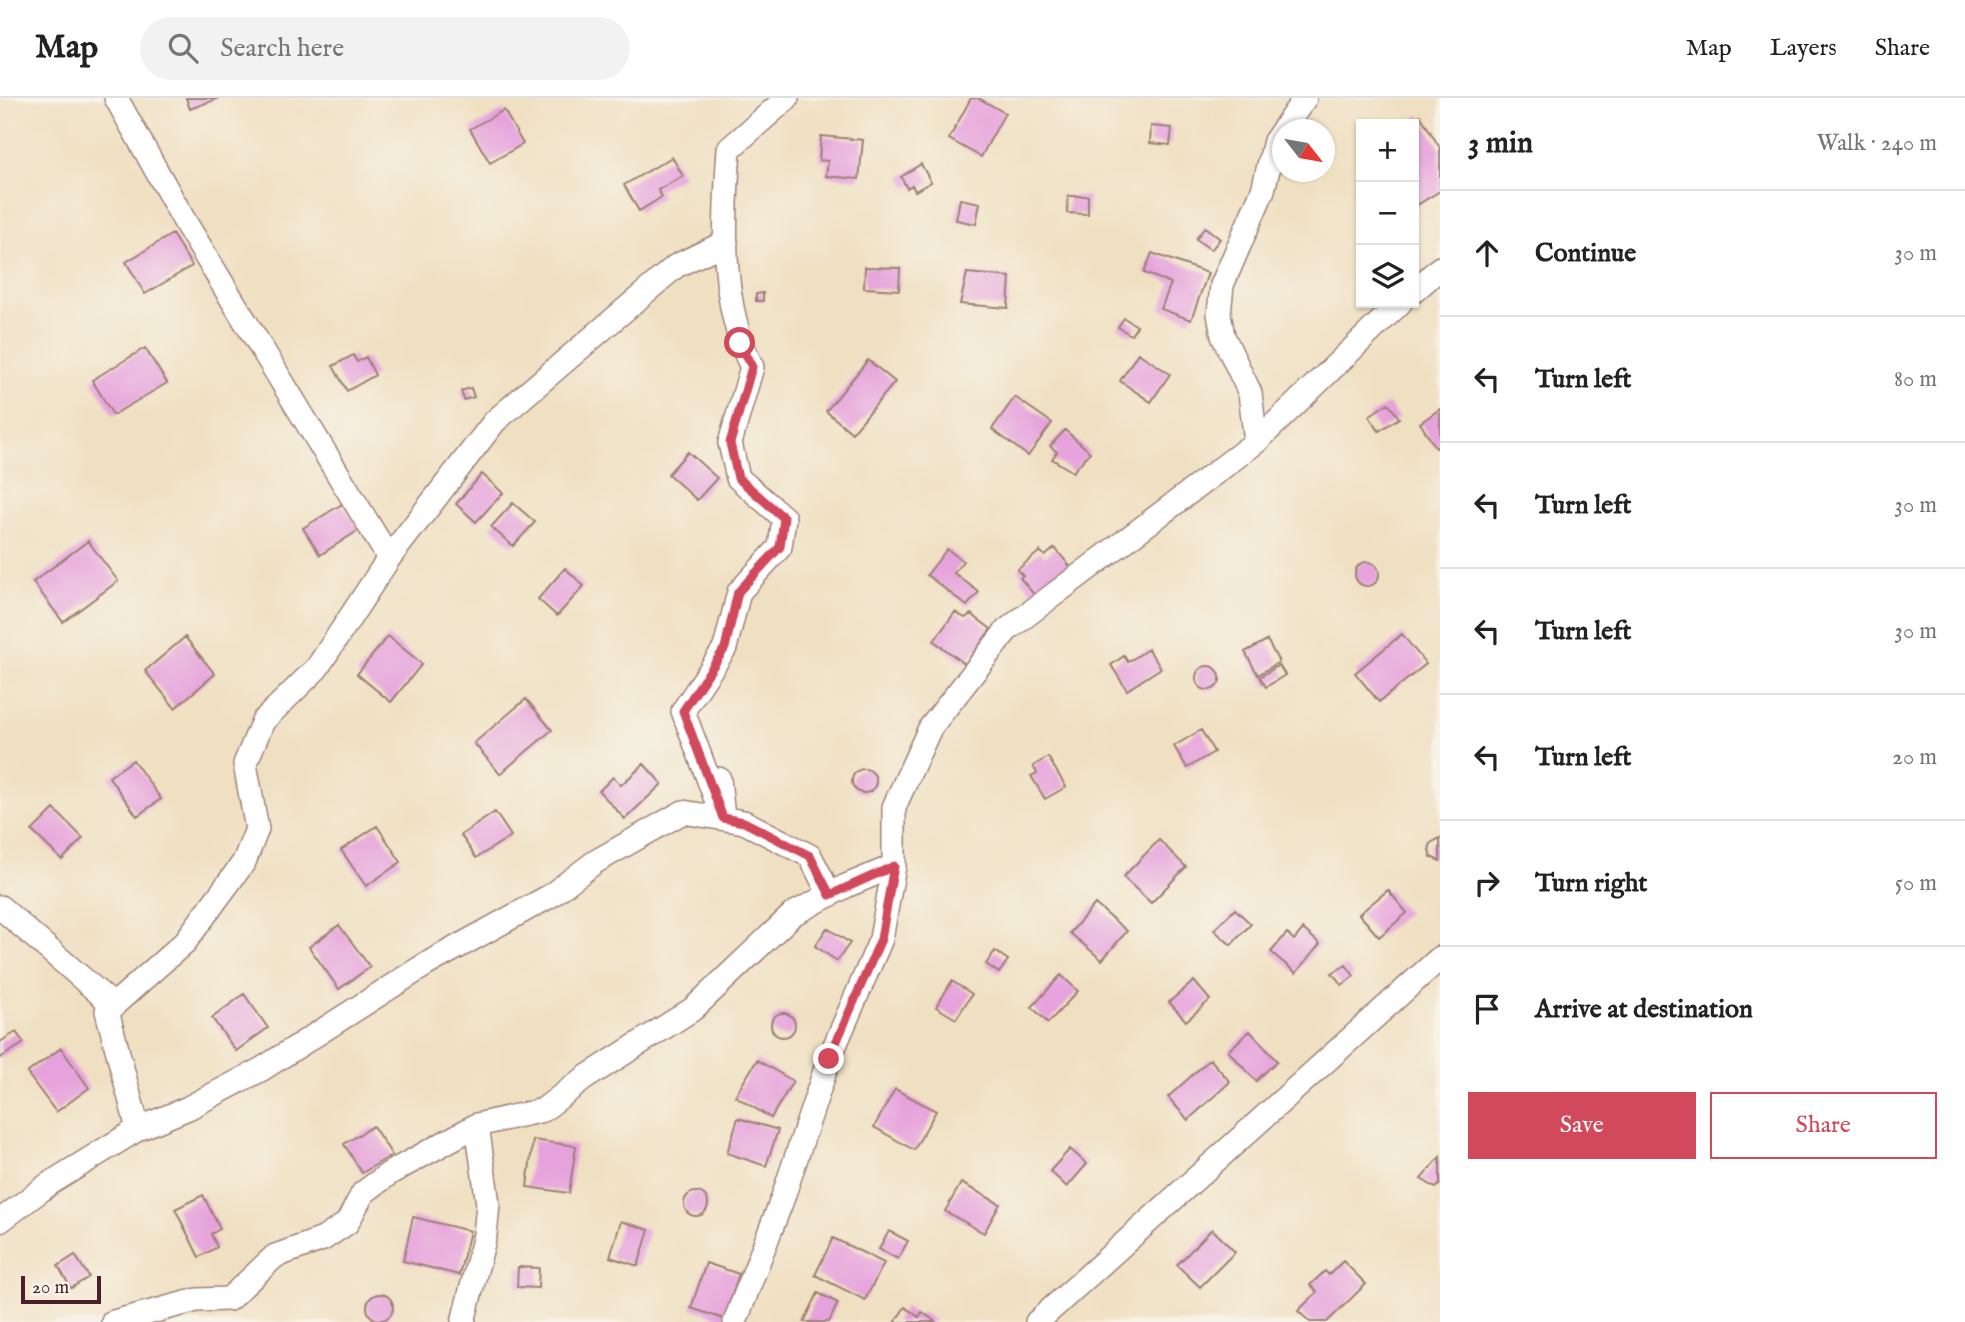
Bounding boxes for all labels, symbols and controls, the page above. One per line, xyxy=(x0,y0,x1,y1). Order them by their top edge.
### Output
search box xyxy=(140,17,630,80)
text: Map xyxy=(35,27,98,69)
icon: search xyxy=(164,29,202,67)
text: Search here xyxy=(220,32,344,65)
text: Map xyxy=(1686,33,1732,64)
text: Layers xyxy=(1770,33,1837,64)
text: Share xyxy=(1875,33,1930,64)
north arrow xyxy=(1272,119,1335,182)
map controls xyxy=(1356,119,1419,308)
button: + xyxy=(1356,119,1419,182)
text: 3 min xyxy=(1468,125,1533,163)
text: Walk · 240 m xyxy=(1817,129,1937,158)
button: − xyxy=(1356,182,1419,245)
icon: ahead xyxy=(1468,234,1506,272)
text: Continue xyxy=(1535,237,1636,270)
text: 30 m xyxy=(1894,239,1937,268)
button: layers xyxy=(1356,245,1419,308)
route start xyxy=(724,327,755,358)
icon: left xyxy=(1468,360,1506,398)
text: Turn left xyxy=(1535,363,1632,396)
text: 80 m xyxy=(1894,365,1937,394)
icon: left xyxy=(1468,486,1506,524)
text: Turn left xyxy=(1535,489,1632,522)
text: 30 m xyxy=(1894,491,1937,520)
icon: left xyxy=(1468,612,1506,650)
text: Turn left xyxy=(1535,615,1632,648)
text: 30 m xyxy=(1894,617,1937,646)
icon: left xyxy=(1468,738,1506,776)
text: Turn left xyxy=(1535,741,1632,774)
text: 20 m xyxy=(1892,743,1937,772)
icon: right xyxy=(1468,864,1506,902)
text: Turn right xyxy=(1535,867,1648,900)
text: 50 m xyxy=(1895,869,1937,898)
icon: arrive xyxy=(1468,990,1506,1028)
text: Arrive at destination xyxy=(1535,993,1753,1026)
route end xyxy=(813,1043,844,1074)
button: Save xyxy=(1468,1092,1696,1159)
button: Share xyxy=(1710,1092,1937,1159)
scale bar xyxy=(21,1273,102,1305)
text: 20 m xyxy=(32,1276,69,1300)

